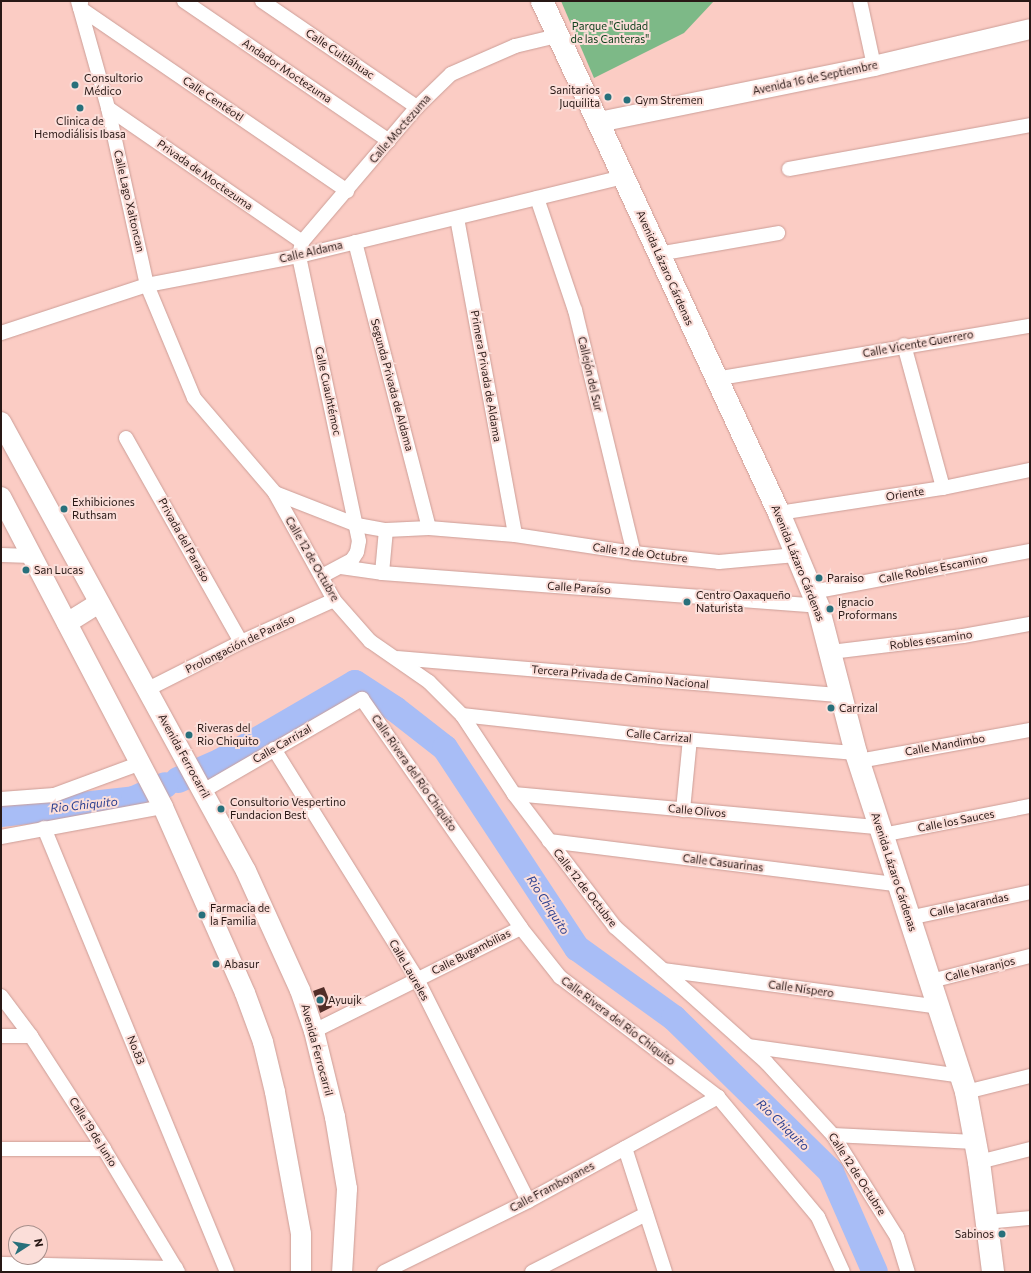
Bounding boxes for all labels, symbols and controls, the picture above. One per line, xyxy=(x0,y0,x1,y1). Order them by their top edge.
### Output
park label: Parque "Ciudad de las Canteras" xyxy=(571,20,649,46)
street label: Calle Cuitláhuac xyxy=(303,26,377,82)
street label: Andador Moctezuma xyxy=(240,36,334,106)
street label: Avenida 16 de Septiembre xyxy=(751,58,879,98)
place label: Consultorio Médico xyxy=(84,72,143,98)
street label: Calle Centéotl xyxy=(180,74,246,124)
marker: Consultorio Médico xyxy=(69,79,81,91)
place label: Sanitarios Juquilita xyxy=(550,84,600,110)
street label: Calle Moctezuma xyxy=(367,92,433,166)
marker: Sanitarios Juquilita xyxy=(603,92,613,102)
place label: Gym Stremen xyxy=(635,93,703,107)
marker: Gym Stremen xyxy=(622,95,632,105)
marker: Clinica de Hemodiálisis Ibasa xyxy=(74,102,86,114)
place label: Clinica de Hemodiálisis Ibasa xyxy=(34,115,126,141)
street label: Privada de Moctezuma xyxy=(155,137,255,213)
street label: Calle Lago Xaltoncan xyxy=(111,149,147,253)
street label: Avenida Lázaro Cárdenas xyxy=(634,208,696,328)
street label: Calle Aldama xyxy=(278,238,344,266)
street label: Primera Privada de Aldama xyxy=(468,309,504,443)
street label: Segunda Privada de Aldama xyxy=(368,317,416,453)
street label: Calle Vicente Guerrero xyxy=(862,328,974,360)
street label: Callejón del Sur xyxy=(575,335,605,413)
street label: Calle Cuauhtémoc xyxy=(312,345,344,437)
street label: Oriente xyxy=(885,484,925,504)
place label: Exhibiciones Ruthsam xyxy=(72,496,135,522)
street label: Privada del Paraíso xyxy=(155,496,213,584)
street label: Avenida Lázaro Cárdenas xyxy=(769,503,827,623)
marker: Exhibiciones Ruthsam xyxy=(59,504,69,514)
street label: Calle 12 de Octubre xyxy=(282,514,342,604)
street label: Calle 12 de Octubre xyxy=(592,541,688,565)
street label: Calle Robles Escamino xyxy=(877,552,989,586)
place label: San Lucas xyxy=(34,563,83,577)
marker: San Lucas xyxy=(21,565,31,575)
place label: Paraiso xyxy=(827,571,864,585)
marker: Paraiso xyxy=(814,573,824,583)
street label: Calle Paraíso xyxy=(547,579,611,597)
place label: Centro Oaxaqueño Naturista xyxy=(696,589,791,615)
marker: Centro Oaxaqueño Naturista xyxy=(681,596,693,608)
place label: Ignacio Proformans xyxy=(838,596,897,622)
marker: Ignacio Proformans xyxy=(825,604,835,614)
street label: Prolongación de Paraíso xyxy=(183,612,297,676)
street label: Robles escamino xyxy=(889,628,973,652)
street label: Tercera Privada de Camino Nacional xyxy=(531,663,709,691)
place label: Carrizal xyxy=(839,701,878,715)
marker: Carrizal xyxy=(826,703,836,713)
street label: Avenida Ferrocarril xyxy=(155,712,213,800)
street label: Calle Rivera del Río Chiquito xyxy=(369,712,459,834)
place label: Riveras del Rio Chiquito xyxy=(197,722,259,748)
street label: Calle Carrizal xyxy=(250,722,314,766)
street label: Calle Carrizal xyxy=(626,727,692,745)
marker: Riveras del Rio Chiquito xyxy=(184,730,194,740)
street label: Calle Mandimbo xyxy=(904,731,986,759)
water label: Rio Chiquito xyxy=(50,794,118,816)
place label: Consultorio Vespertino Fundacion Best xyxy=(230,796,346,822)
street label: Calle Olivos xyxy=(667,802,727,820)
marker: Consultorio Vespertino Fundacion Best xyxy=(215,803,227,815)
street label: Calle los Sauces xyxy=(917,807,995,835)
street label: Avenida Lázaro Cárdenas xyxy=(868,811,920,933)
street label: Calle 12 de Octubre xyxy=(550,846,620,930)
street label: Calle Casuarinas xyxy=(682,851,764,875)
water label: Rio Chiquito xyxy=(524,873,572,937)
street label: Calle Jacarandas xyxy=(928,890,1010,920)
place label: Farmacia de la Familia xyxy=(210,902,270,928)
marker: Farmacia de la Familia xyxy=(197,910,207,920)
street label: Calle Bugambilias xyxy=(429,926,513,978)
street label: Calle Laureles xyxy=(386,937,432,1003)
street label: Calle Naranjos xyxy=(944,954,1016,984)
place label: Abasur xyxy=(224,957,259,971)
marker: Abasur xyxy=(211,959,221,969)
street label: Calle Rivera del Río Chiquito xyxy=(558,974,678,1068)
street label: Calle Níspero xyxy=(767,978,835,1000)
place label: Ayuujk xyxy=(328,993,362,1007)
marker: Ayuujk xyxy=(315,995,325,1005)
street label: Avenida Ferrocarril xyxy=(298,1003,336,1097)
street label: No.83 xyxy=(124,1034,148,1066)
street label: Calle 19 de Junio xyxy=(66,1095,120,1169)
water label: Rio Chiquito xyxy=(754,1096,812,1154)
street label: Calle 12 de Octubre xyxy=(825,1130,889,1218)
street label: Calle Framboyanes xyxy=(507,1159,597,1215)
north arrow xyxy=(8,1225,48,1265)
place label: Sabinos xyxy=(955,1227,994,1241)
marker: Sabinos xyxy=(997,1229,1007,1239)
text: N xyxy=(32,1237,46,1248)

